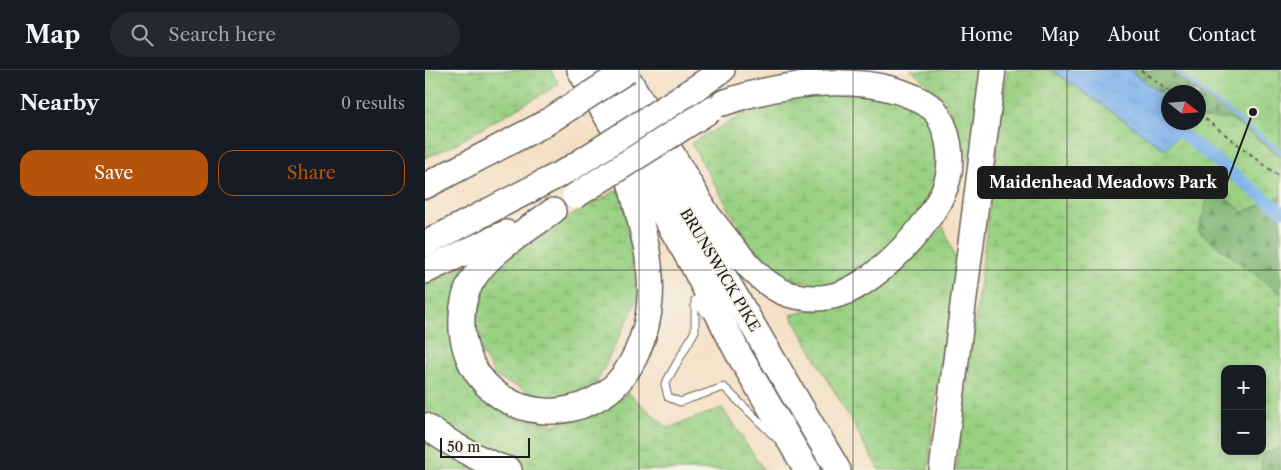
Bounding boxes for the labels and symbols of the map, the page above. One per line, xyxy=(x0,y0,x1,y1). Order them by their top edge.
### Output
north arrow xyxy=(1161,85,1206,130)
callout: Maidenhead Meadows Park xyxy=(978,167,1227,198)
text: Maidenhead Meadows Park xyxy=(989,172,1218,192)
street label: BRUNSWICK PIKE xyxy=(676,205,765,335)
scale bar xyxy=(440,435,530,458)

